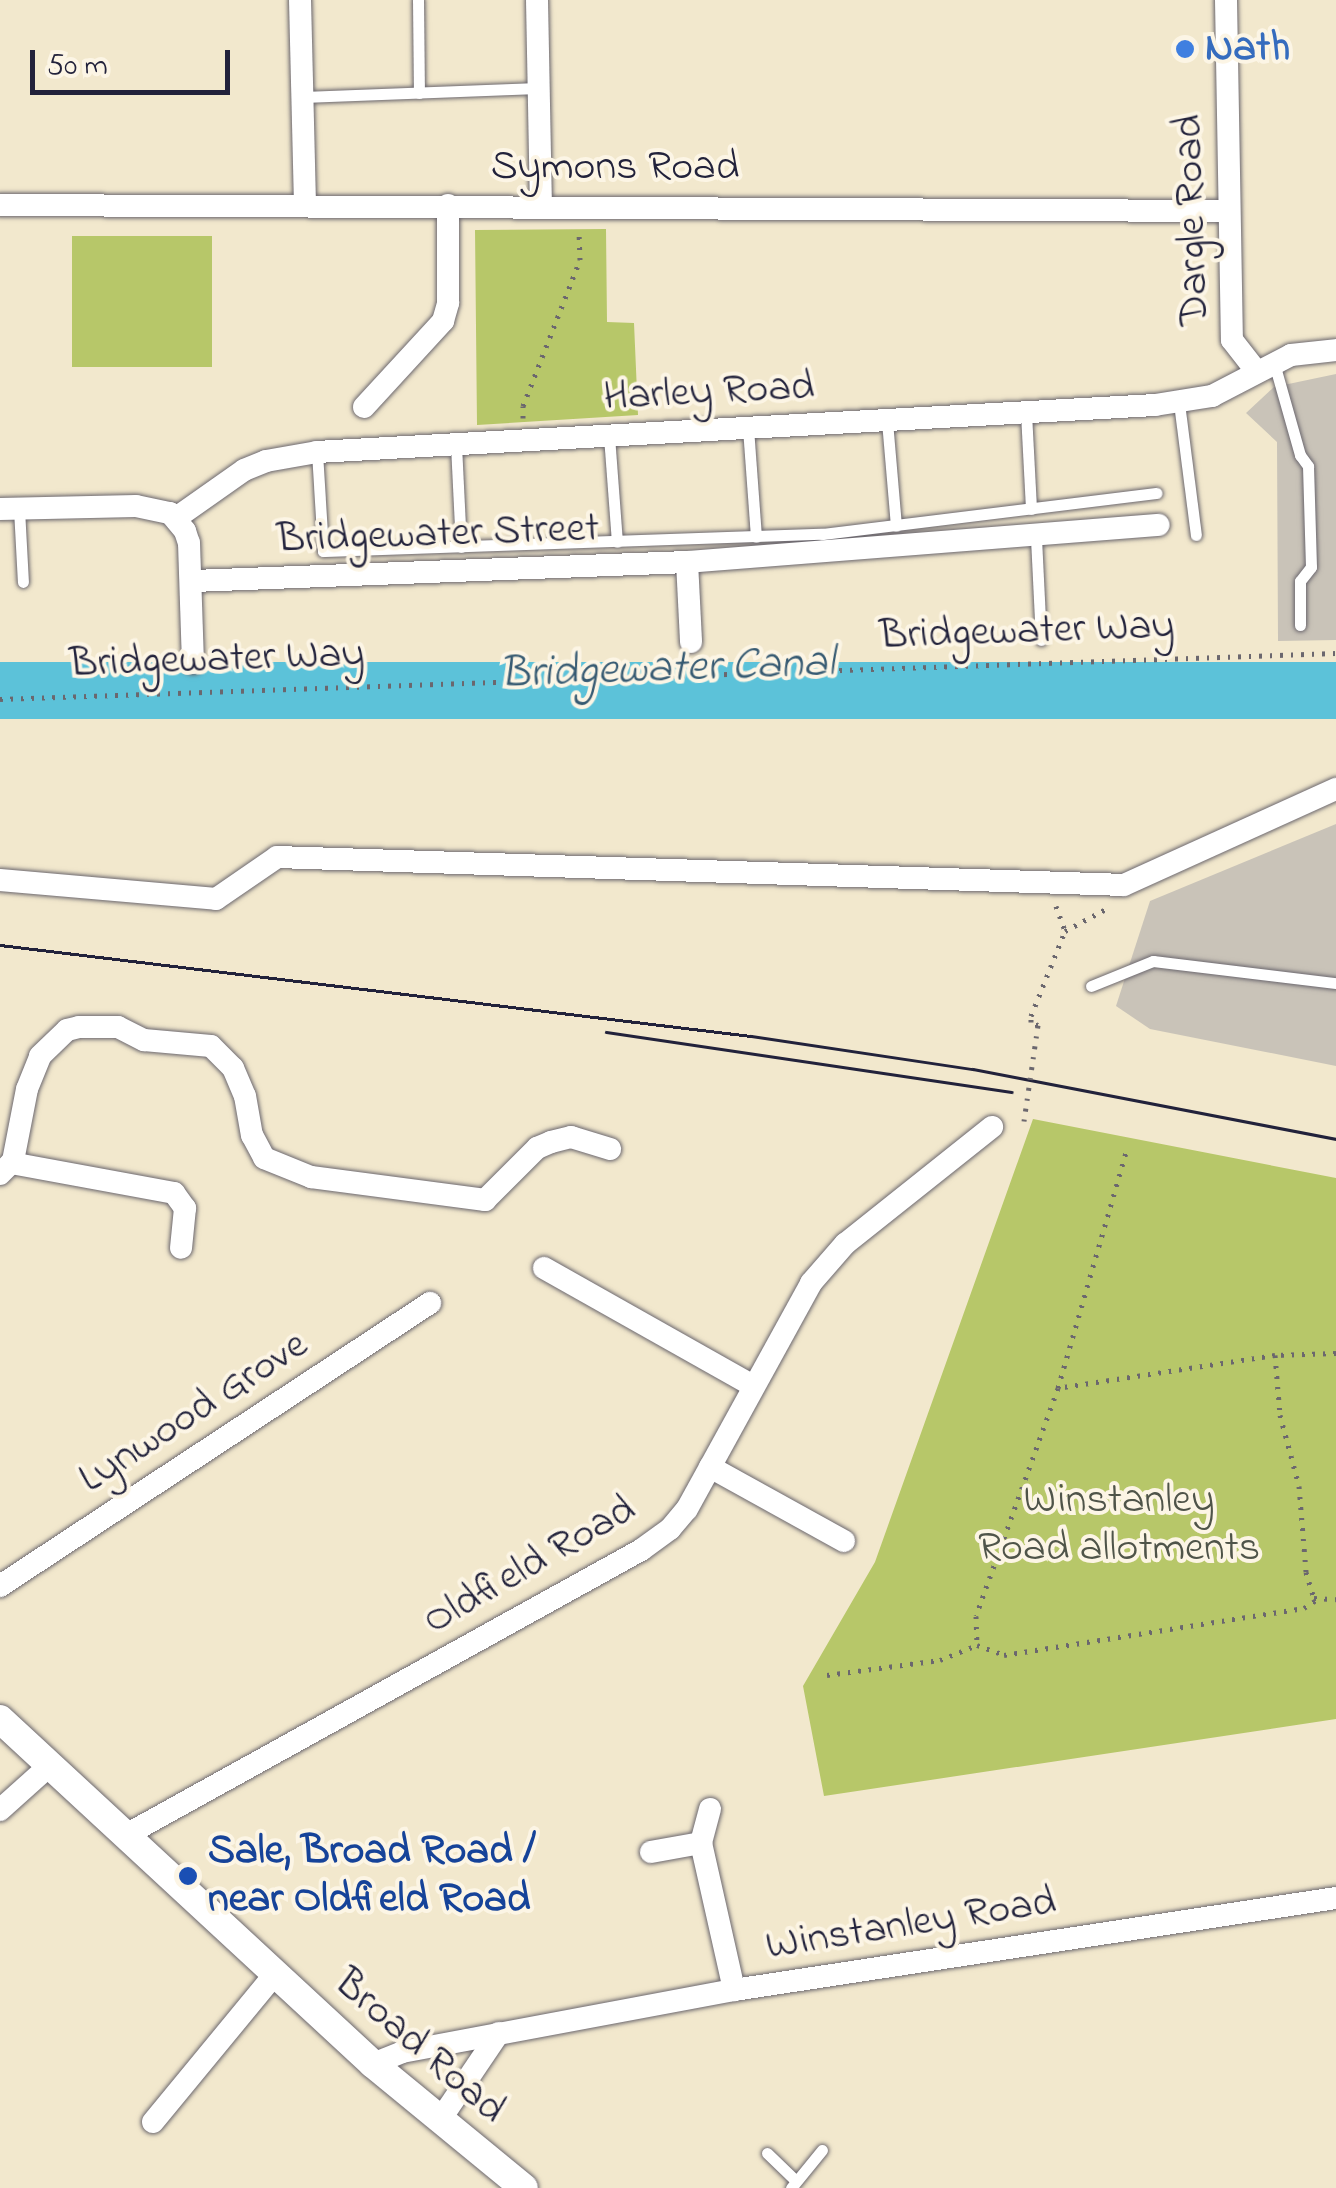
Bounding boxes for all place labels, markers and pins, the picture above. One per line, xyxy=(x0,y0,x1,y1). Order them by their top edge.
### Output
place label: Nath xyxy=(1205,24,1290,74)
marker: Nath xyxy=(1174,38,1196,60)
place label: Sale, Broad Road / near Oldfield Road xyxy=(208,1827,536,1925)
marker: Sale, Broad Road / near Oldfield Road xyxy=(177,1865,199,1887)

